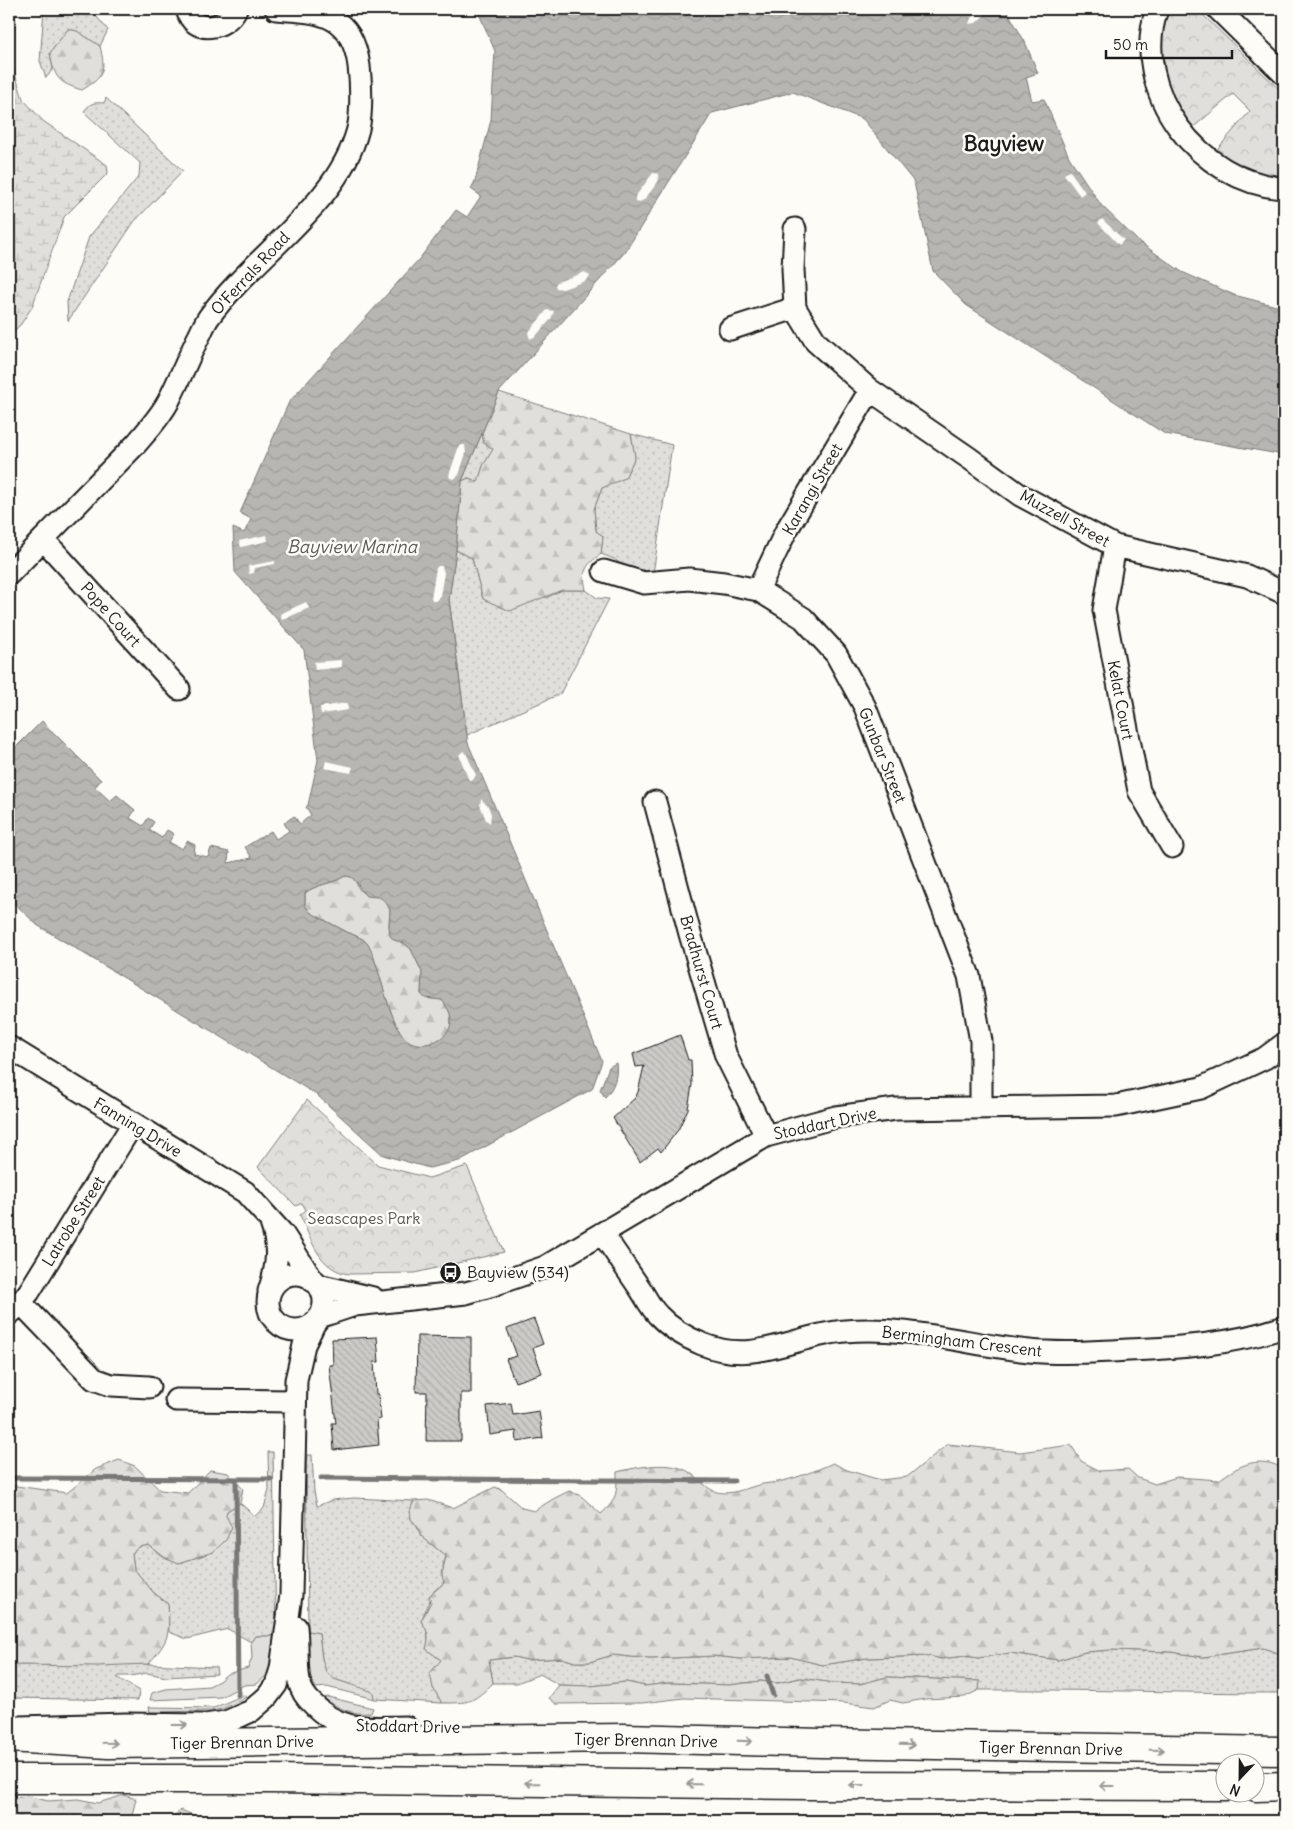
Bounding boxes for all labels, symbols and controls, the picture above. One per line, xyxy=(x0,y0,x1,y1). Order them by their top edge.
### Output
scale bar xyxy=(1106,28,1232,60)
text: 50 m xyxy=(1113,35,1148,54)
district label: Bayview xyxy=(964,130,1045,157)
street label: O'Ferrals Road xyxy=(206,227,294,319)
street label: Karangi Street xyxy=(778,439,847,538)
street label: Muzzell Street xyxy=(1017,485,1114,551)
water label: Bayview Marina xyxy=(287,535,419,558)
street label: Pope Court xyxy=(77,577,146,651)
street label: Kelat Court xyxy=(1103,659,1139,742)
street label: Gunbar Street xyxy=(855,704,911,806)
street label: Bradhurst Court xyxy=(676,913,728,1032)
street label: Fanning Drive xyxy=(90,1093,186,1161)
street label: Stoddart Drive xyxy=(772,1102,878,1144)
street label: Latrobe Street xyxy=(37,1172,109,1270)
park label: Seascapes Park xyxy=(308,1208,420,1228)
bus stop icon: Bayview (534) xyxy=(439,1260,463,1284)
place label: Bayview (534) xyxy=(467,1262,569,1282)
street label: Bermingham Crescent xyxy=(881,1321,1044,1361)
street label: Stoddart Drive xyxy=(356,1715,460,1737)
one-way arrow xyxy=(172,1720,188,1730)
street label: Tiger Brennan Drive xyxy=(574,1729,718,1751)
street label: Tiger Brennan Drive xyxy=(170,1731,314,1753)
one-way arrow xyxy=(737,1737,753,1746)
street label: Tiger Brennan Drive xyxy=(979,1737,1123,1759)
one-way arrow xyxy=(102,1739,118,1748)
one-way arrow xyxy=(898,1740,915,1750)
one-way arrow xyxy=(1148,1745,1165,1755)
north arrow xyxy=(1216,1752,1266,1802)
one-way arrow xyxy=(524,1778,540,1788)
one-way arrow xyxy=(687,1779,703,1789)
one-way arrow xyxy=(849,1780,866,1790)
text: N xyxy=(1227,1780,1243,1800)
one-way arrow xyxy=(1099,1781,1116,1791)

